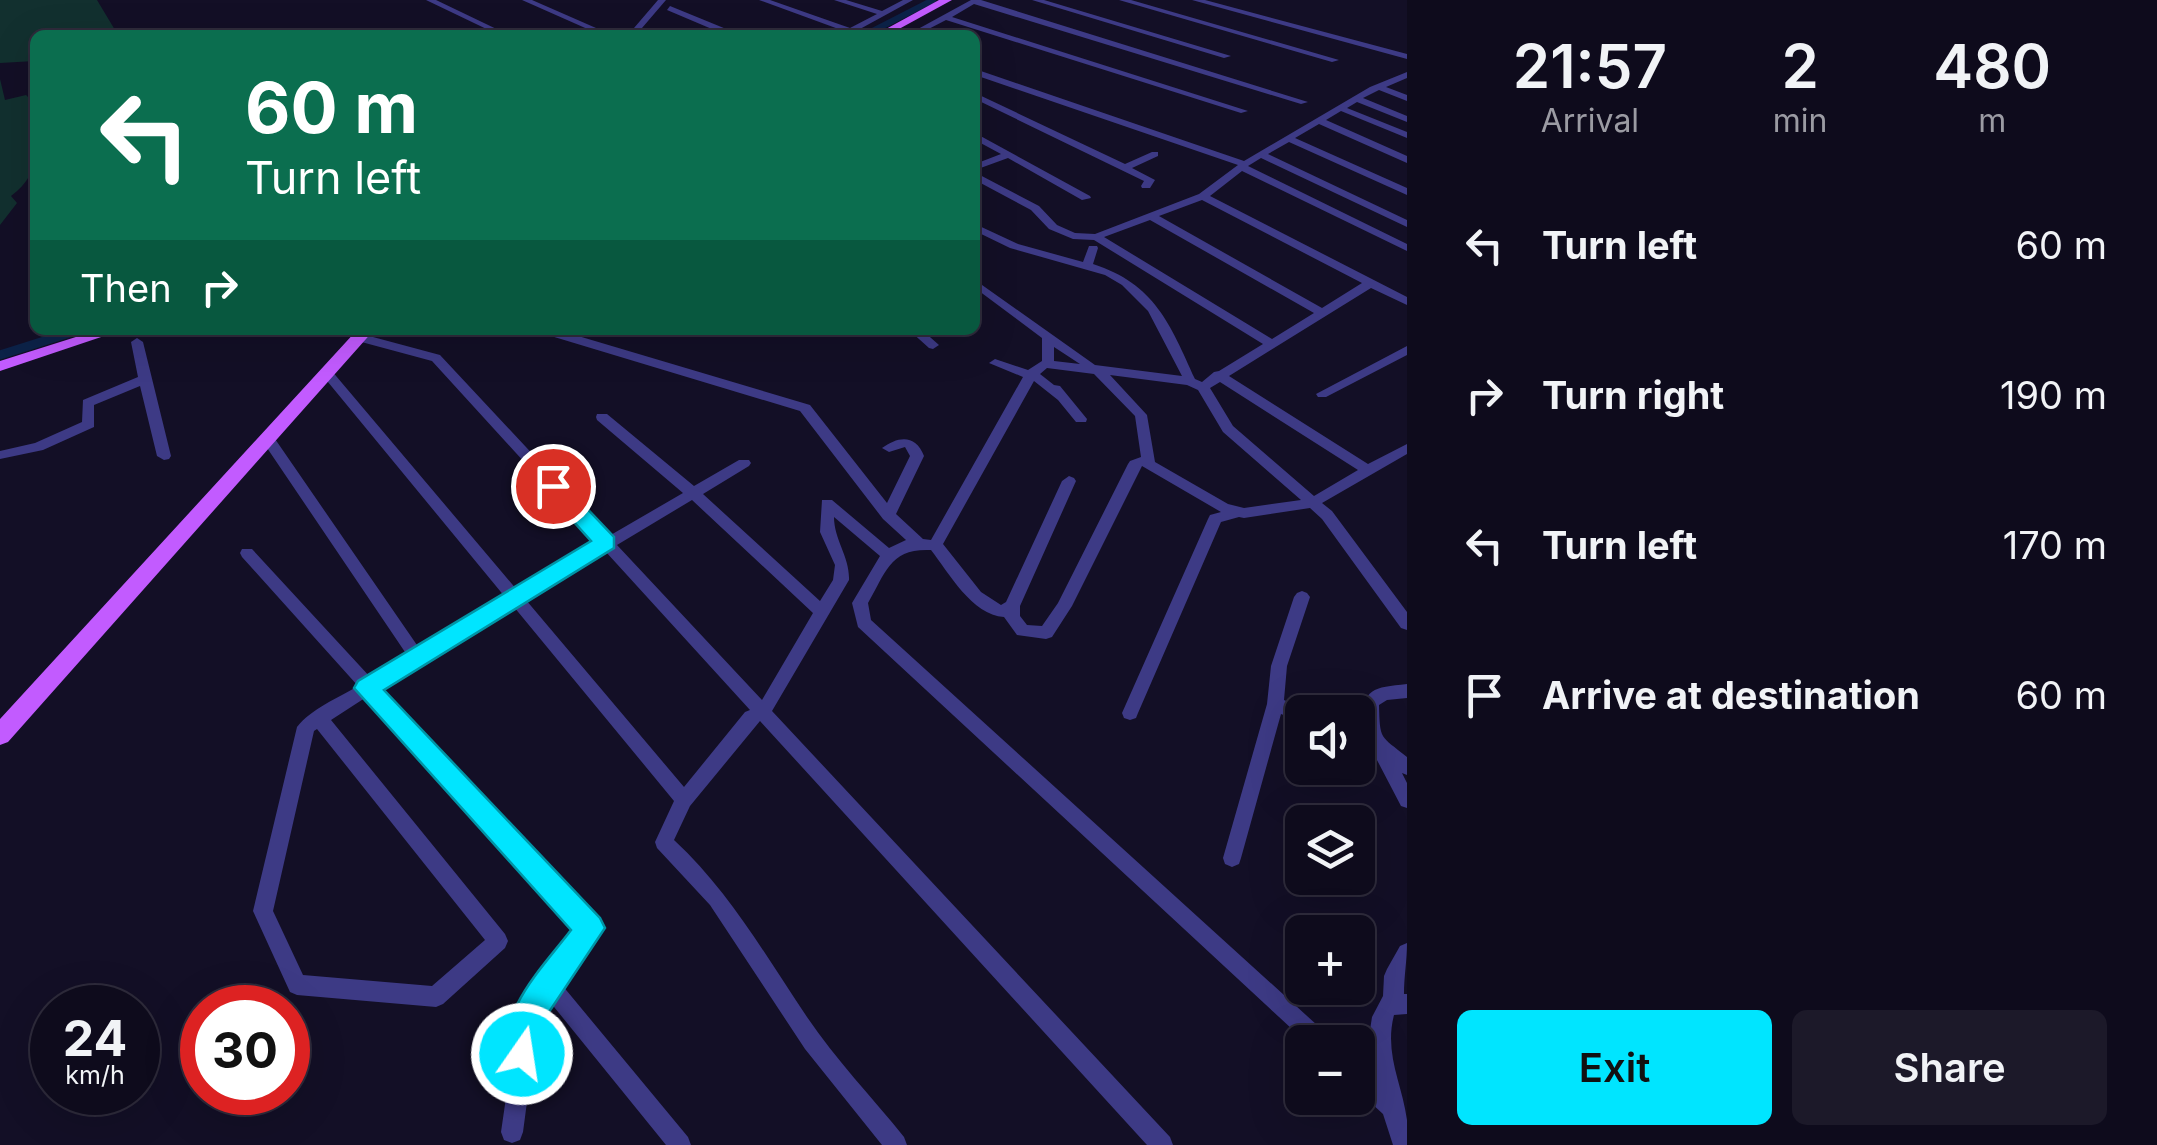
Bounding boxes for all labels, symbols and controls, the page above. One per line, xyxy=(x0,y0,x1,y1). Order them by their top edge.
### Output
text: 21:57 xyxy=(1513,30,1667,102)
text: 2 xyxy=(1781,30,1819,102)
text: 480 xyxy=(1933,30,2051,102)
text: 60 m xyxy=(245,65,418,150)
icon: left xyxy=(80,70,210,200)
text: Arrival xyxy=(1541,101,1639,140)
text: min xyxy=(1773,101,1827,140)
text: m xyxy=(1978,101,2006,140)
text: Turn left xyxy=(245,150,421,205)
icon: left xyxy=(1457,218,1512,273)
text: Turn left xyxy=(1542,222,1697,268)
text: 60 m xyxy=(2015,222,2107,268)
icon: right xyxy=(192,260,247,315)
text: Then xyxy=(80,265,172,311)
icon: right xyxy=(1457,368,1512,423)
text: Turn right xyxy=(1542,372,1724,418)
text: 190 m xyxy=(2000,372,2107,418)
pin xyxy=(511,444,596,529)
icon: arrive xyxy=(526,459,581,514)
icon: left xyxy=(1457,518,1512,573)
text: Turn left xyxy=(1542,522,1697,568)
text: 170 m xyxy=(2003,522,2107,568)
icon: arrive xyxy=(1457,668,1512,723)
text: Arrive at destination xyxy=(1542,672,1920,718)
text: 60 m xyxy=(2015,672,2107,718)
map controls xyxy=(1285,695,1375,1115)
button: sound xyxy=(1285,695,1375,785)
button: layers xyxy=(1285,805,1375,895)
button: + xyxy=(1285,915,1375,1005)
speed limit sign: 30 xyxy=(180,985,310,1115)
position arrow xyxy=(470,1002,574,1106)
text: 24 xyxy=(63,1008,127,1068)
button: Exit xyxy=(1457,1010,1772,1125)
button: Share xyxy=(1792,1010,2107,1125)
button: − xyxy=(1285,1025,1375,1115)
text: km/h xyxy=(65,1060,125,1090)

